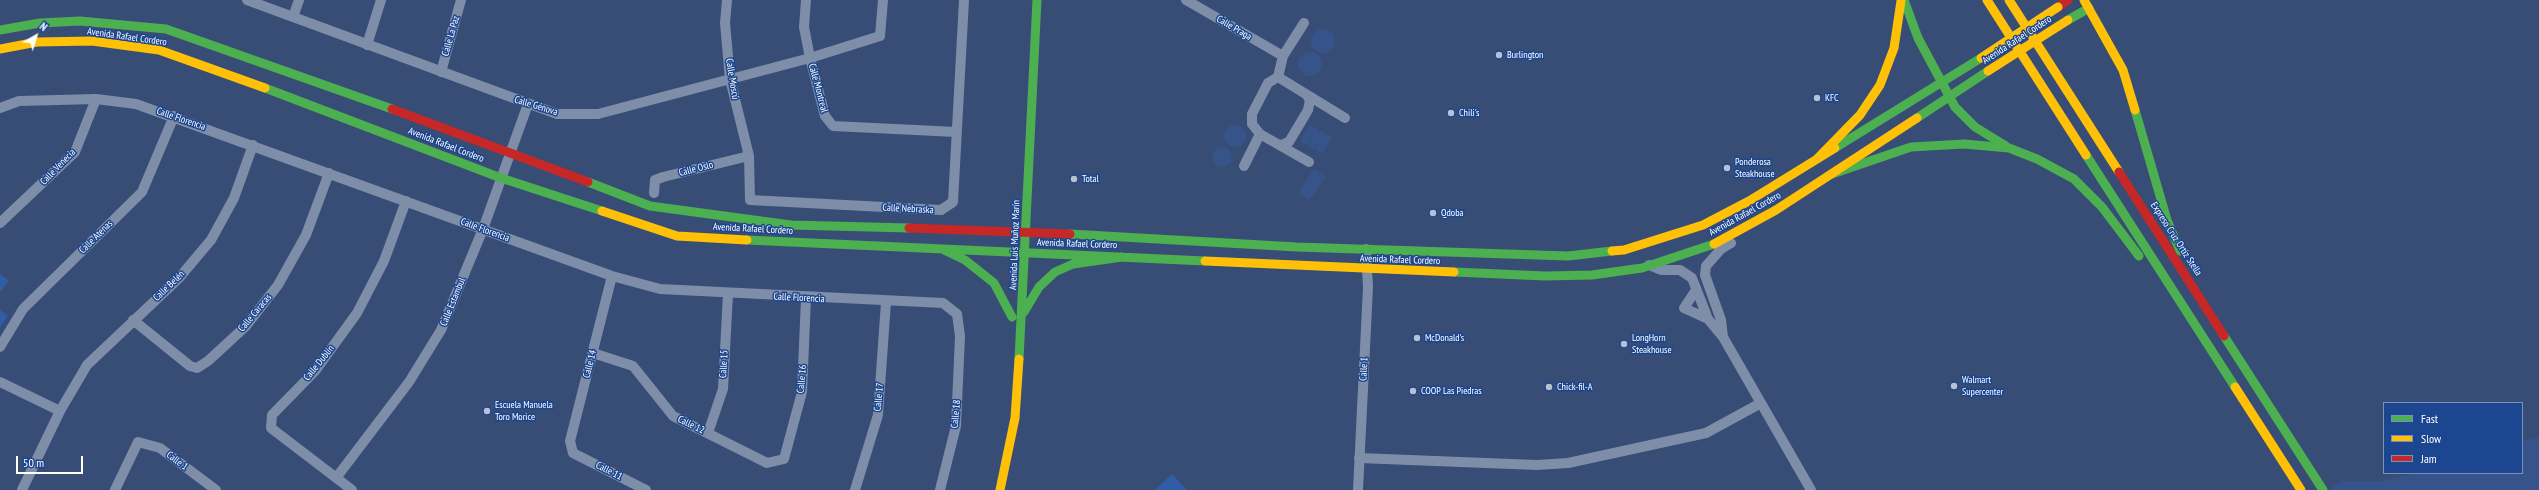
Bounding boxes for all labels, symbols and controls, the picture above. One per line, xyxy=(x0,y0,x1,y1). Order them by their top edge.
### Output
street label: Calle Praga xyxy=(1214,13,1254,43)
street label: Avenida Rafael Cordero xyxy=(1980,13,2054,67)
street label: Calle La Paz xyxy=(440,14,462,58)
north arrow xyxy=(16,16,56,56)
text: N xyxy=(37,19,50,34)
street label: Avenida Rafael Cordero xyxy=(86,25,168,49)
place label: Burlington xyxy=(1507,49,1543,61)
marker: Burlington xyxy=(1494,50,1504,60)
street label: Calle Moscú xyxy=(723,58,741,100)
street label: Calle Montreal xyxy=(806,62,830,114)
place label: KFC xyxy=(1825,92,1839,104)
marker: KFC xyxy=(1812,93,1822,103)
street label: Calle Génova xyxy=(513,94,559,118)
street label: Calle Florencia xyxy=(155,105,207,133)
place label: Chili's xyxy=(1459,107,1479,119)
marker: Chili's xyxy=(1446,108,1456,118)
street label: Avenida Rafael Cordero xyxy=(406,125,486,165)
street label: Calle Venecia xyxy=(38,146,78,188)
place label: Ponderosa Steakhouse xyxy=(1735,156,1775,180)
street label: Calle Oslo xyxy=(678,159,714,179)
marker: Ponderosa Steakhouse xyxy=(1722,163,1732,173)
place label: Total xyxy=(1082,173,1099,185)
marker: Total xyxy=(1069,174,1079,184)
street label: Avenida Rafael Cordero xyxy=(1707,189,1783,239)
street label: Avenida Luis Muñoz Marín xyxy=(1007,200,1023,290)
street label: Expreso Cruz Ortiz Stella xyxy=(2148,200,2204,278)
street label: Calle Nebraska xyxy=(882,202,934,216)
place label: Qdoba xyxy=(1441,207,1463,219)
marker: Qdoba xyxy=(1428,208,1438,218)
street label: Calle Florencia xyxy=(459,216,511,244)
street label: Calle Atenas xyxy=(77,218,115,256)
street label: Avenida Rafael Cordero xyxy=(713,221,793,237)
street label: Avenida Rafael Cordero xyxy=(1037,237,1117,251)
street label: Avenida Rafael Cordero xyxy=(1360,253,1440,267)
street label: Calle Belén xyxy=(151,268,187,304)
street label: Calle Estambul xyxy=(438,276,468,328)
street label: Calle Florencia xyxy=(773,291,825,305)
street label: Calle Caracas xyxy=(236,292,274,334)
place label: McDonald's xyxy=(1425,332,1464,344)
place label: LongHorn Steakhouse xyxy=(1632,332,1672,356)
marker: McDonald's xyxy=(1412,333,1422,343)
marker: LongHorn Steakhouse xyxy=(1619,339,1629,349)
street label: Calle Dublín xyxy=(301,343,337,383)
street label: Calle 14 xyxy=(581,349,599,379)
street label: Calle 15 xyxy=(717,350,731,378)
street label: Calle 1 xyxy=(1357,357,1371,381)
street label: Calle 16 xyxy=(795,364,809,394)
place label: Walmart Supercenter xyxy=(1962,374,2003,398)
place label: Chick-fil-A xyxy=(1557,381,1592,393)
marker: Walmart Supercenter xyxy=(1949,381,1959,391)
street label: Calle 17 xyxy=(872,382,886,412)
marker: Chick-fil-A xyxy=(1544,382,1554,392)
place label: COOP Las Piedras xyxy=(1421,385,1482,397)
marker: COOP Las Piedras xyxy=(1408,386,1418,396)
place label: Escuela Manuela Toro Morice xyxy=(495,399,553,422)
street label: Calle 18 xyxy=(949,399,963,429)
legend xyxy=(2383,402,2523,474)
marker: Escuela Manuela Toro Morice xyxy=(482,406,492,416)
text: Fast xyxy=(2421,411,2438,426)
street label: Calle 12 xyxy=(676,413,706,437)
text: Slow xyxy=(2421,431,2441,446)
scale bar xyxy=(18,448,85,474)
street label: Calle 1 xyxy=(164,449,190,473)
text: Jam xyxy=(2421,451,2437,466)
text: 50 m xyxy=(23,455,44,470)
street label: Calle 11 xyxy=(594,459,624,483)

